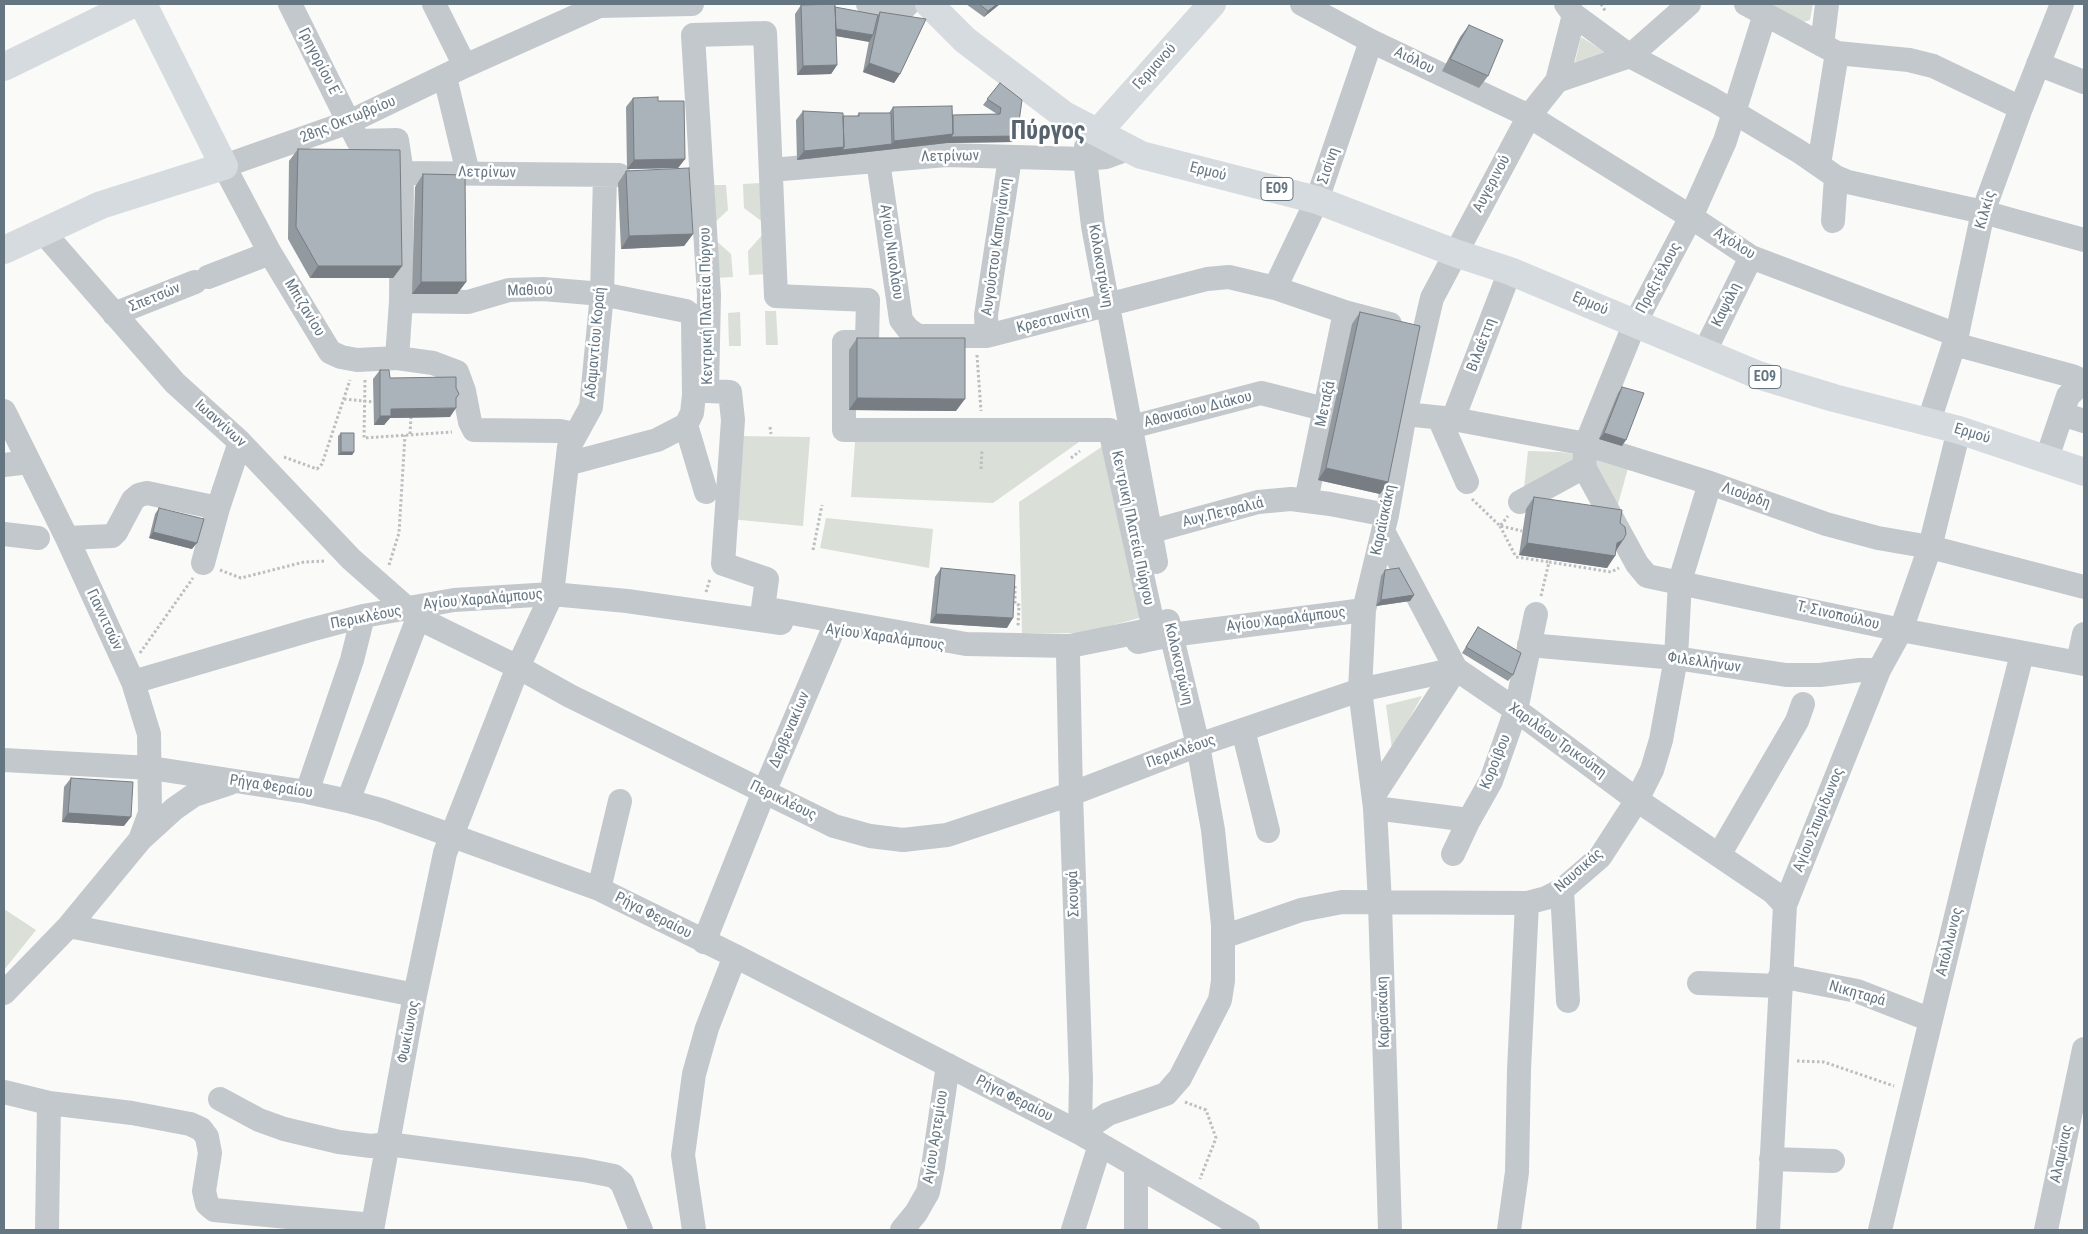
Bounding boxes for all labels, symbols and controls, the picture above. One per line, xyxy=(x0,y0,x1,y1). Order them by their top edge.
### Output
street label: Γρηγορίου Ε΄ xyxy=(294,25,344,101)
street label: Γερμανού xyxy=(1130,40,1180,94)
street label: Αιόλου xyxy=(1391,44,1437,78)
street label: 28ης Οκτωβρίου xyxy=(298,93,398,147)
district label: Πύργος xyxy=(1011,118,1085,148)
street label: Σισίνη xyxy=(1314,145,1344,187)
street label: Λετρίνων xyxy=(921,147,979,167)
street label: Αυγερινού xyxy=(1469,152,1515,216)
street label: Ερμού xyxy=(1188,159,1228,185)
street label: Λετρίνων xyxy=(458,163,516,183)
street label: Αυγούστου Καπογιάννη xyxy=(978,177,1016,317)
road number: ΕΟ9 xyxy=(1261,178,1293,200)
street label: Κιλκίς xyxy=(1972,189,2000,231)
street label: Αγίου Νικολάου xyxy=(875,203,907,301)
street label: Κολοκοτρώνη xyxy=(1084,223,1116,309)
street label: Αχόλου xyxy=(1710,224,1758,264)
street label: Κεντρική Πλατεία Πύργου xyxy=(697,227,717,385)
street label: Πραξιτέλους xyxy=(1633,239,1685,317)
street label: Μπιζανίου xyxy=(280,276,328,340)
street label: Σπετσών xyxy=(127,280,183,316)
street label: Καψάλη xyxy=(1709,280,1745,330)
street label: Μαθιού xyxy=(507,281,553,301)
street label: Αδαμαντίου Κοραή xyxy=(582,286,610,400)
street label: Ερμού xyxy=(1569,288,1611,320)
street label: Κρεσταινίτη xyxy=(1015,302,1091,338)
street label: Βιλαέττη xyxy=(1464,316,1500,374)
road number: ΕΟ9 xyxy=(1749,366,1781,388)
street label: Μεταξά xyxy=(1312,379,1340,429)
street label: Αθανασίου Διάκου xyxy=(1142,388,1254,432)
street label: Ιωαννίνων xyxy=(191,396,249,452)
street label: Ερμού xyxy=(1952,420,1992,448)
street label: Κεντρική Πλατεία Πύργου xyxy=(1107,449,1157,607)
street label: Λιούρδη xyxy=(1719,479,1773,513)
street label: Καραϊσκάκη xyxy=(1368,483,1400,557)
street label: Αυγ.Πετραλιά xyxy=(1181,494,1265,532)
street label: Αγίου Χαραλάμπους xyxy=(422,586,544,614)
street label: Γιαννιτσών xyxy=(82,587,126,653)
street label: Τ. Σινοπούλου xyxy=(1795,598,1881,634)
street label: Περικλέους xyxy=(329,602,403,634)
street label: Αγίου Χαραλάμπους xyxy=(1225,604,1347,636)
street label: Αγίου Χαραλάμπους xyxy=(824,621,946,655)
street label: Κολοκοτρώνη xyxy=(1160,621,1196,707)
street label: Φιλελλήνων xyxy=(1666,649,1742,677)
street label: Δερβενακίων xyxy=(766,689,814,771)
street label: Χαριλάου Τρικούπη xyxy=(1505,699,1609,783)
street label: Περικλέους xyxy=(1144,731,1218,773)
street label: Κοροίβου xyxy=(1477,732,1515,792)
street label: Αγίου Σπυρίδωνος xyxy=(1790,765,1848,875)
street label: Ρήγα Φεραίου xyxy=(228,772,314,802)
street label: Περικλέους xyxy=(747,777,819,825)
street label: Ναυσικάς xyxy=(1551,845,1607,897)
street label: Σκουφά xyxy=(1064,871,1084,917)
street label: Ρήγα Φεραίου xyxy=(612,889,694,943)
street label: Απόλλωνος xyxy=(1933,906,1967,978)
street label: Καραϊσκάκη xyxy=(1374,976,1394,1048)
street label: Νικηταρά xyxy=(1827,977,1887,1011)
street label: Φωκίωνος xyxy=(394,999,424,1065)
street label: Ρήγα Φεραίου xyxy=(973,1072,1055,1126)
street label: Αγίου Αρτεμίου xyxy=(920,1089,952,1185)
street label: Αλαμάνας xyxy=(2047,1123,2077,1185)

